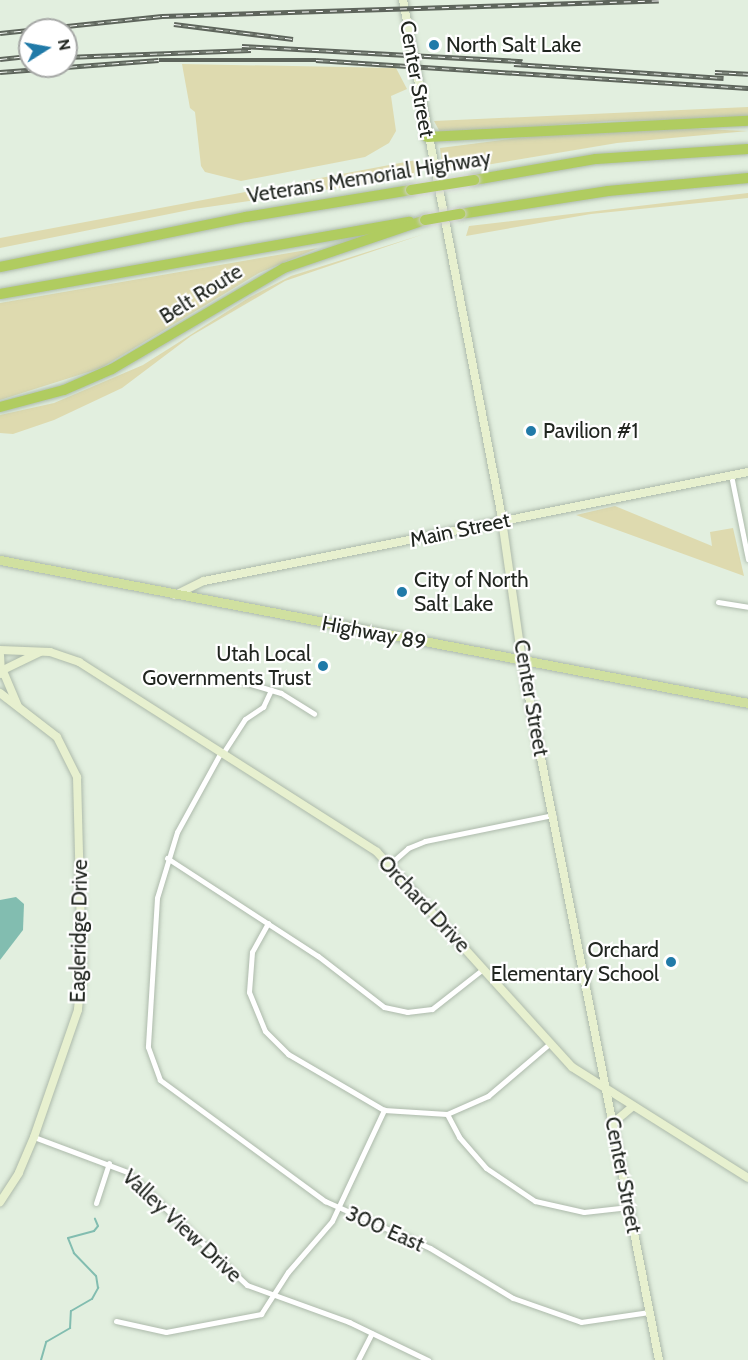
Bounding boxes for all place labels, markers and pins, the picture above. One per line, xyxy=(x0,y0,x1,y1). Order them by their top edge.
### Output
place label: North Salt Lake xyxy=(446,32,581,58)
marker: North Salt Lake xyxy=(427,38,441,52)
place label: Pavilion #1 xyxy=(543,418,638,444)
marker: Pavilion #1 xyxy=(524,424,538,438)
place label: City of North Salt Lake xyxy=(414,567,529,617)
marker: City of North Salt Lake xyxy=(395,585,409,599)
place label: Utah Local Governments Trust xyxy=(142,641,311,691)
marker: Utah Local Governments Trust xyxy=(316,659,330,673)
place label: Orchard Elementary School xyxy=(491,937,659,987)
marker: Orchard Elementary School xyxy=(664,955,678,969)

